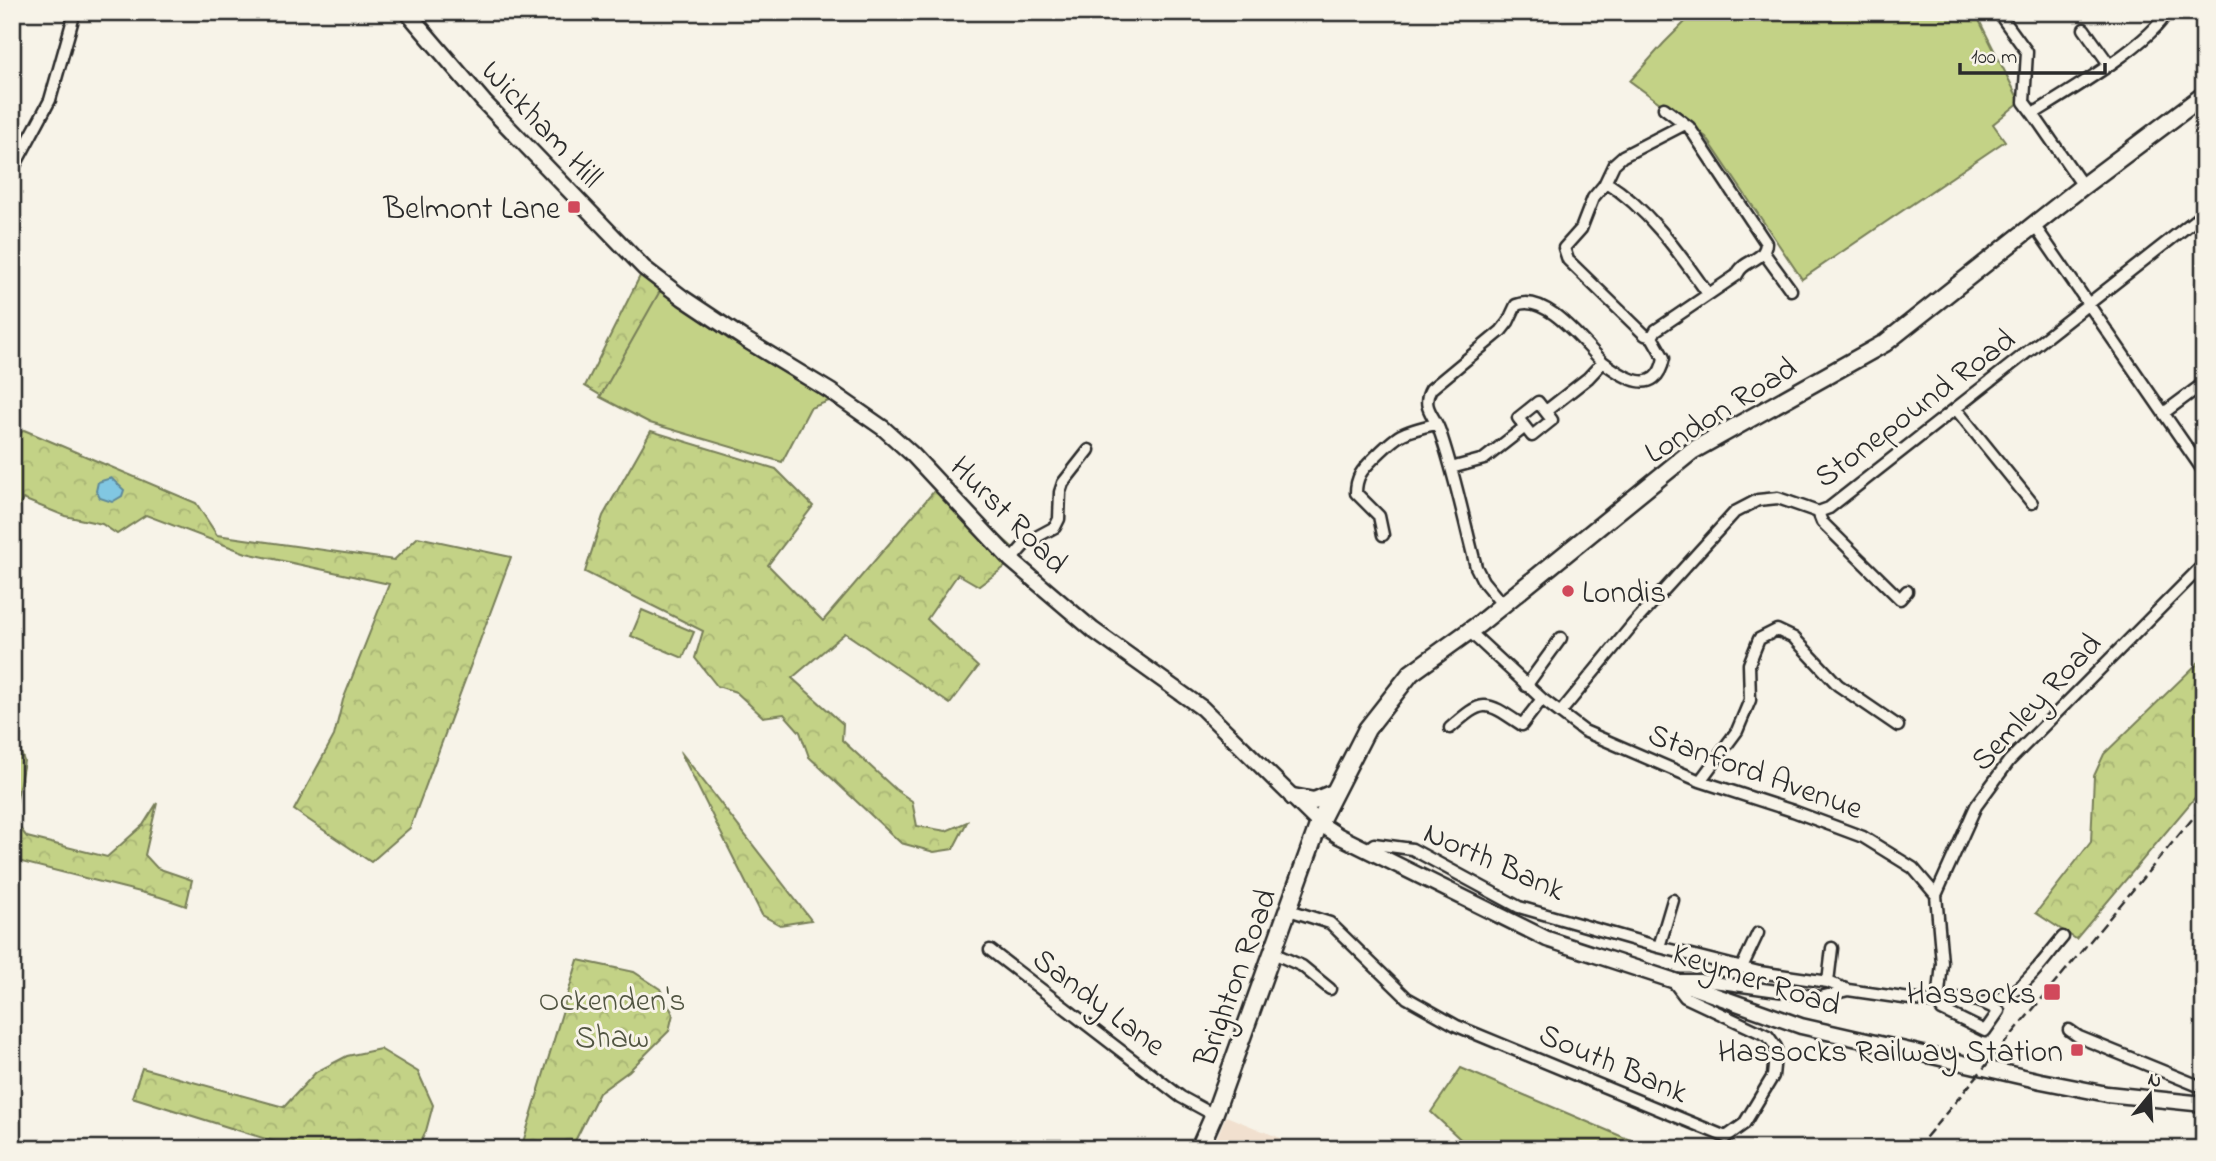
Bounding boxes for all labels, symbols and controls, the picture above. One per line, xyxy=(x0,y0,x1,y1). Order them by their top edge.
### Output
scale bar xyxy=(1960,32,2106,76)
text: 100 m xyxy=(1971,43,2017,73)
street label: Wickham Hill xyxy=(468,51,612,200)
place label: Belmont Lane xyxy=(383,187,561,234)
marker: Belmont Lane xyxy=(566,199,582,215)
street label: Stonepound Road xyxy=(1805,318,2027,501)
street label: London Road xyxy=(1636,346,1807,478)
street label: Hurst Road xyxy=(937,446,1078,587)
place label: Londis xyxy=(1582,571,1666,618)
marker: Londis xyxy=(1560,583,1576,599)
street label: Semley Road xyxy=(1961,623,2114,783)
street label: Stanford Avenue xyxy=(1641,713,1869,834)
street label: North Bank xyxy=(1415,811,1573,916)
street label: Brighton Road xyxy=(1183,883,1291,1075)
street label: Keymer Road xyxy=(1666,932,1846,1031)
street label: Sandy Lane xyxy=(1021,938,1175,1070)
place label: Hassocks xyxy=(1906,972,2036,1019)
park label: Ockenden's Shaw xyxy=(538,979,686,1063)
marker: Hassocks xyxy=(2042,982,2062,1002)
street label: South Bank xyxy=(1531,1013,1695,1118)
place label: Hassocks Railway Station xyxy=(1718,1030,2063,1077)
marker: Hassocks Railway Station xyxy=(2069,1042,2085,1058)
north arrow xyxy=(2114,1060,2184,1130)
text: N xyxy=(2144,1066,2165,1096)

